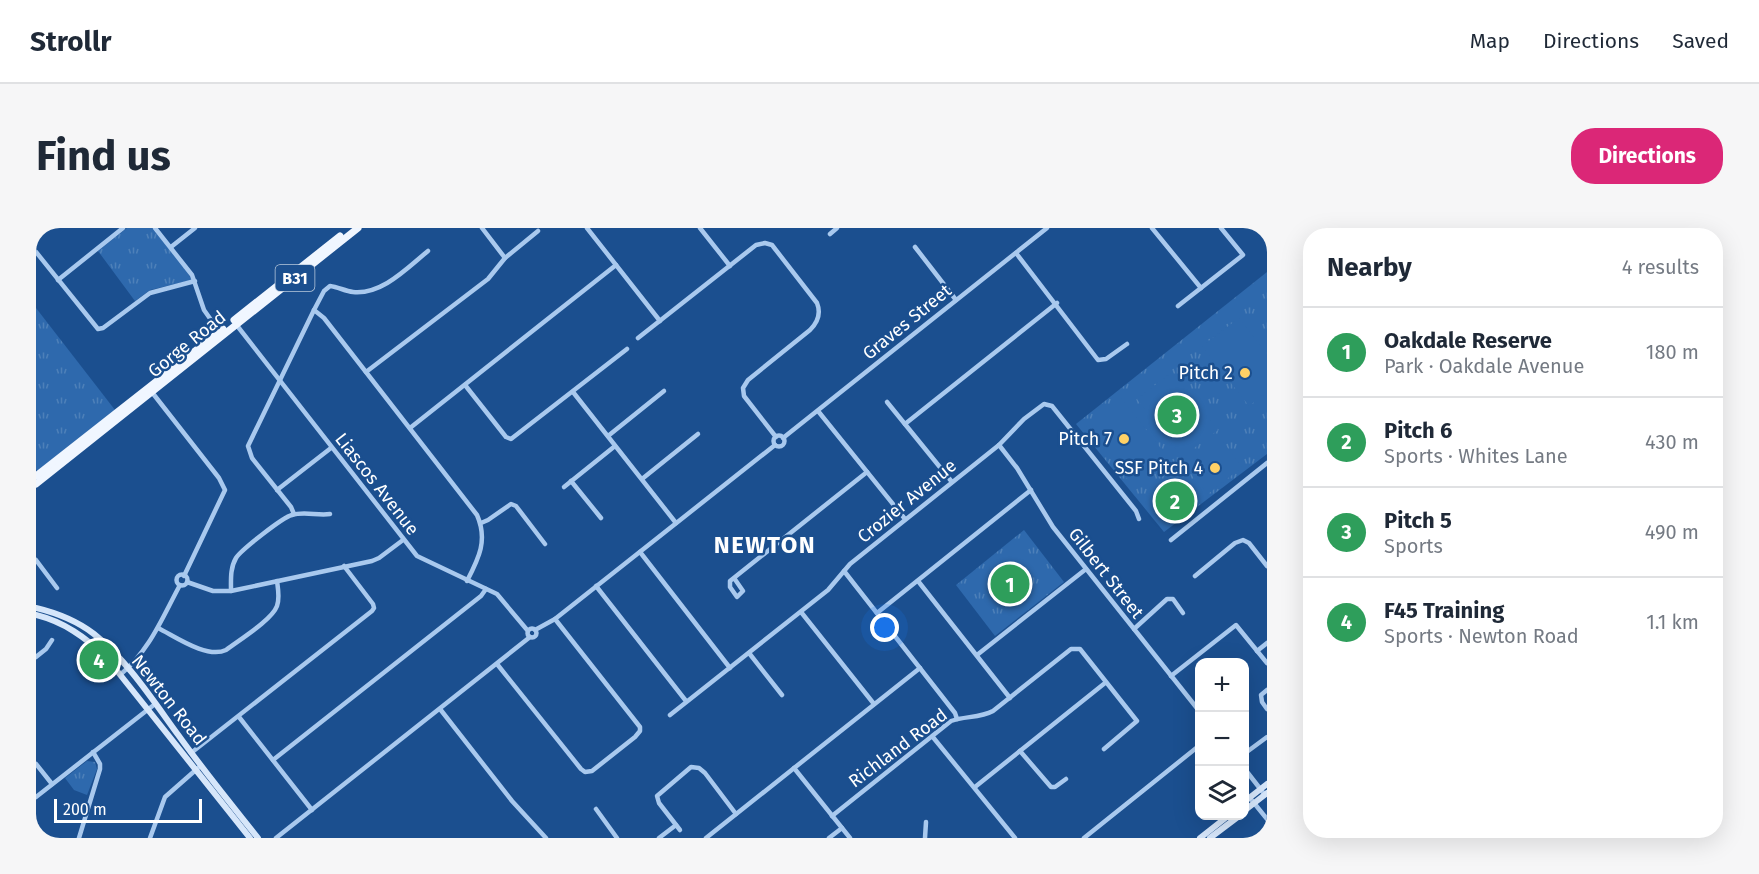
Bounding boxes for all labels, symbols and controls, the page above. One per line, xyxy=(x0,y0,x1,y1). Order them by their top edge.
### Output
text: Strollr xyxy=(30,25,111,58)
text: Map xyxy=(1470,28,1510,54)
text: Directions xyxy=(1543,28,1639,54)
text: Saved xyxy=(1672,28,1729,54)
button: Directions xyxy=(1571,128,1723,184)
text: Find us xyxy=(36,131,171,181)
text: Nearby xyxy=(1327,252,1412,283)
text: 4 results xyxy=(1622,255,1699,279)
road number: B31 xyxy=(276,265,314,291)
street label: Graves Street xyxy=(858,279,956,364)
street label: Gorge Road xyxy=(144,306,230,382)
text: Oakdale Reserve xyxy=(1384,327,1552,354)
text: 1 xyxy=(1342,340,1351,364)
text: 180 m xyxy=(1646,340,1699,364)
text: Park · Oakdale Avenue xyxy=(1384,354,1584,378)
place label: Pitch 2 xyxy=(1178,362,1233,384)
marker: Pitch 2 xyxy=(1238,366,1252,380)
pin: 3 xyxy=(1158,392,1196,438)
text: Pitch 6 xyxy=(1384,417,1452,444)
street label: Liascos Avenue xyxy=(330,428,424,540)
place label: Pitch 7 xyxy=(1058,428,1112,450)
text: 2 xyxy=(1341,430,1352,454)
text: 430 m xyxy=(1645,430,1699,454)
marker: Pitch 7 xyxy=(1117,432,1131,446)
text: Sports · Whites Lane xyxy=(1384,444,1568,468)
street label: Crozier Avenue xyxy=(853,454,961,548)
place label: SSF Pitch 4 xyxy=(1115,457,1203,479)
marker: SSF Pitch 4 xyxy=(1208,461,1222,475)
pin: 2 xyxy=(1156,478,1194,524)
text: Pitch 5 xyxy=(1384,507,1452,534)
text: 3 xyxy=(1341,520,1352,544)
text: 490 m xyxy=(1645,520,1699,544)
street label: Gilbert Street xyxy=(1064,523,1149,623)
district label: NEWTON xyxy=(714,531,816,559)
text: Sports xyxy=(1384,534,1443,558)
pin: 1 xyxy=(990,562,1030,606)
text: F45 Training xyxy=(1384,597,1504,624)
text: 4 xyxy=(1341,610,1352,634)
text: 1.1 km xyxy=(1646,610,1699,634)
your location xyxy=(870,613,899,642)
text: Sports · Newton Road xyxy=(1384,624,1579,648)
pin: 4 xyxy=(80,638,118,682)
street label: Newton Road xyxy=(127,650,211,750)
map controls xyxy=(1195,658,1249,820)
button: + xyxy=(1195,658,1249,712)
street label: Richland Road xyxy=(844,704,952,792)
button: − xyxy=(1195,712,1249,766)
button: layers xyxy=(1195,766,1249,820)
scale bar xyxy=(54,796,202,824)
text: 200 m xyxy=(63,800,107,819)

